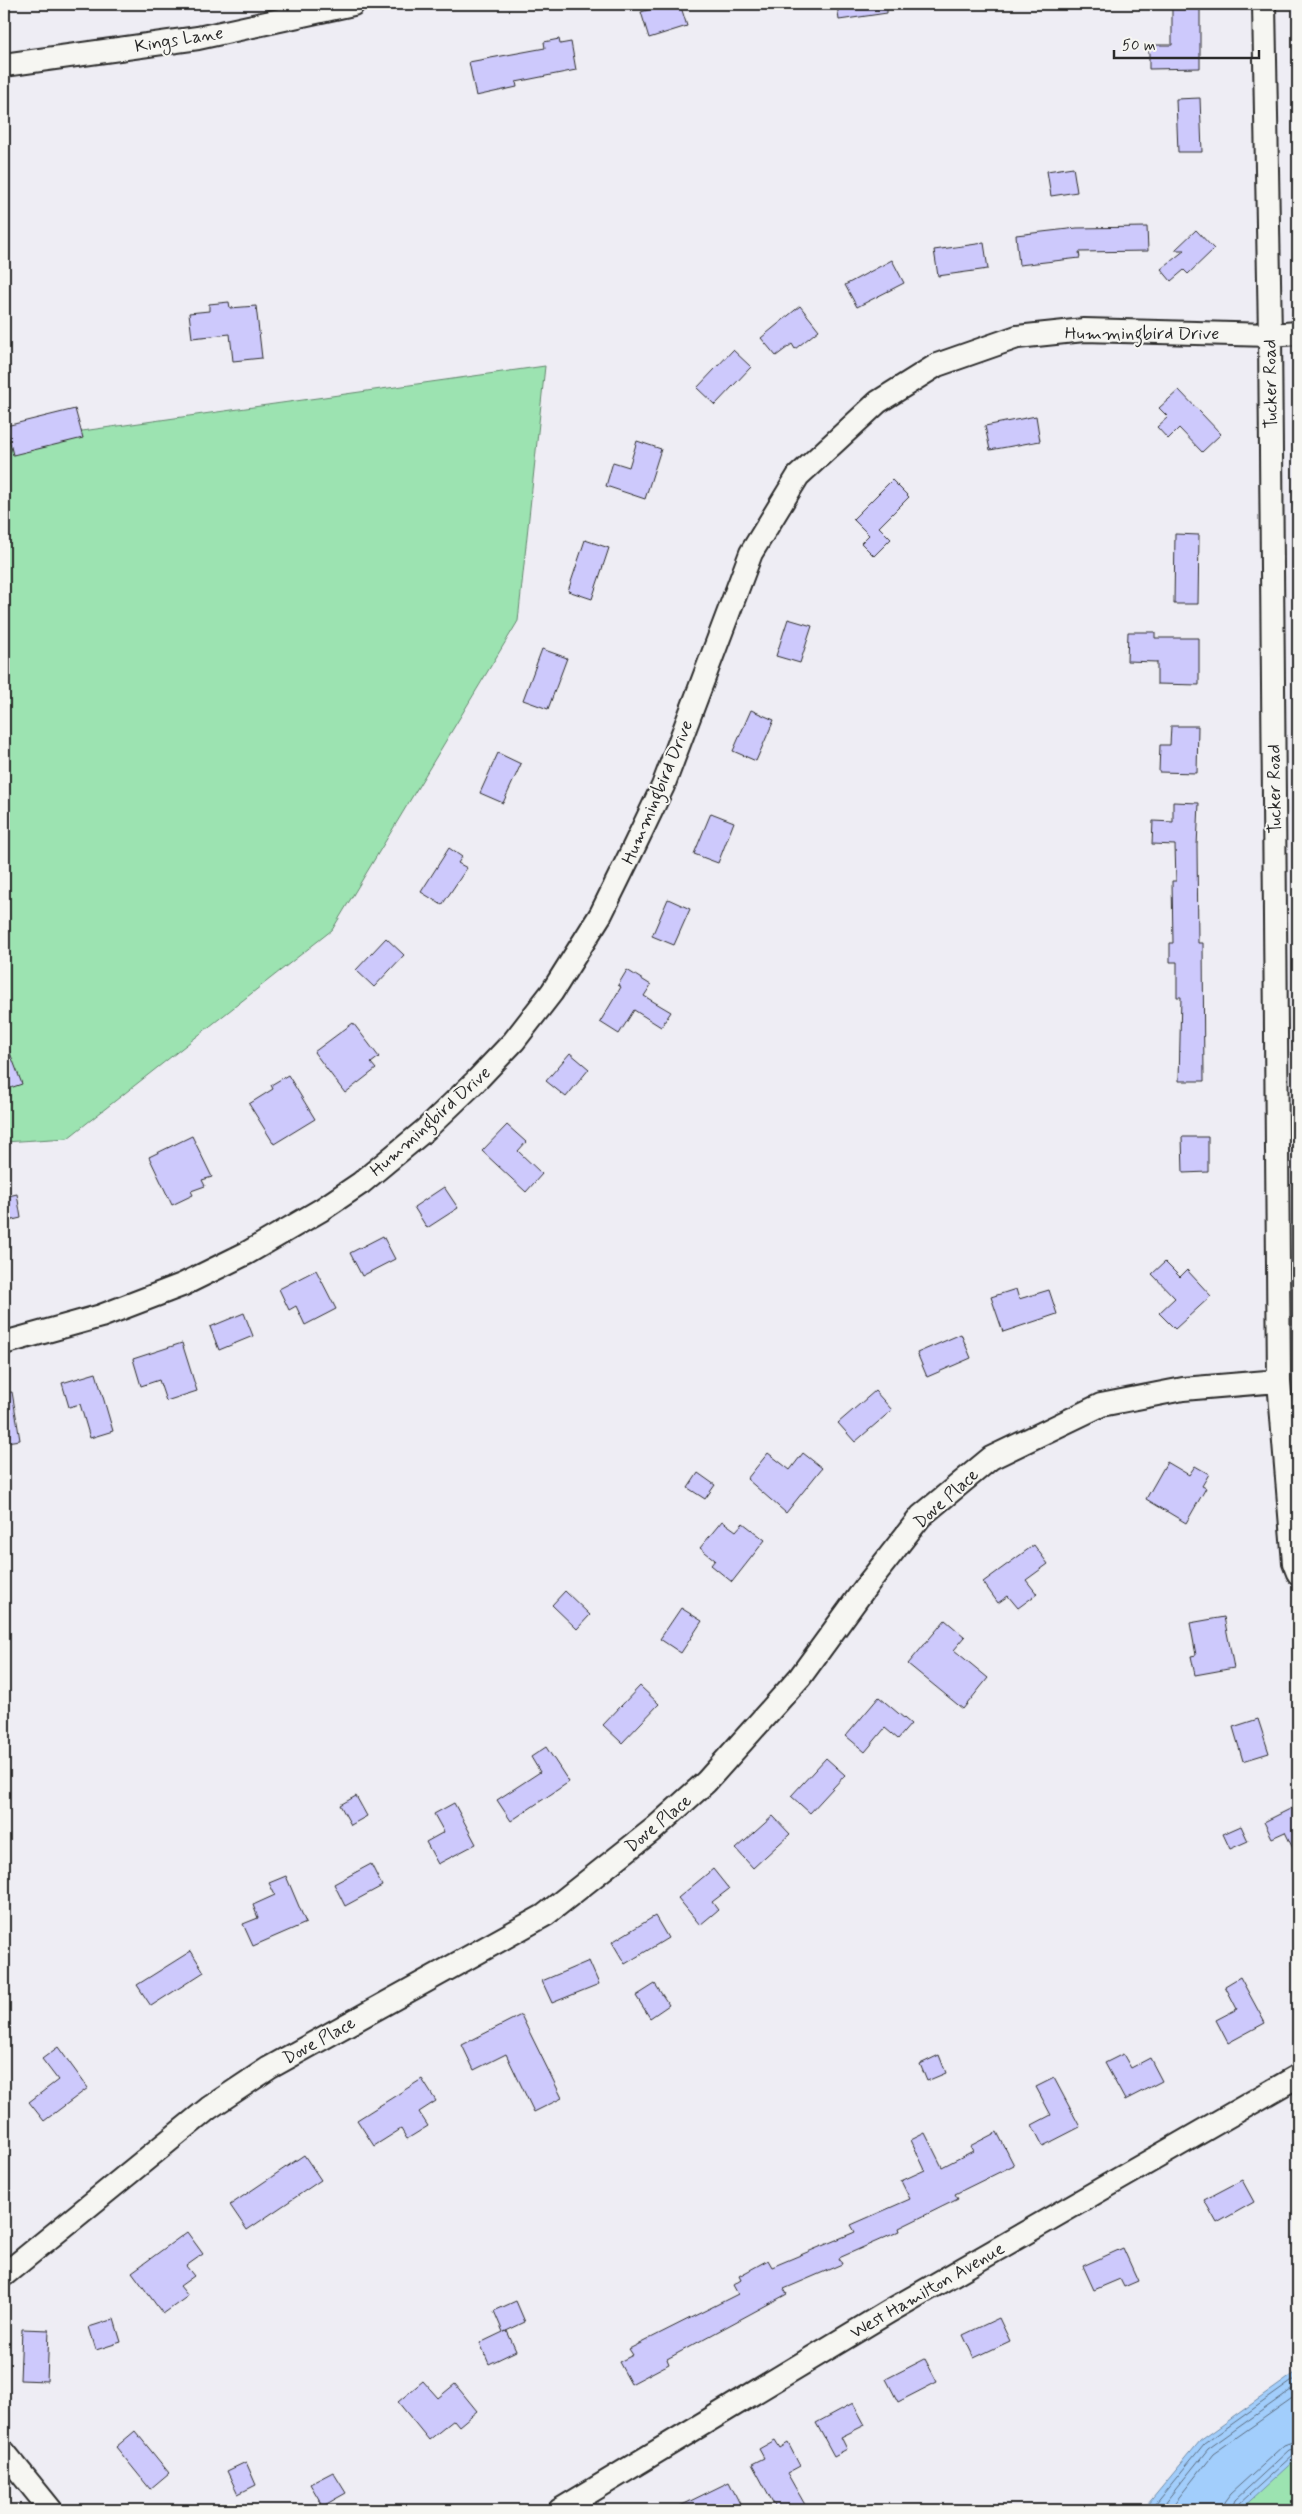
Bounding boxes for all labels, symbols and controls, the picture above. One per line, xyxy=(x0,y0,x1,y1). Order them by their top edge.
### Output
street label: Kings Lane xyxy=(133,21,225,60)
scale bar xyxy=(1114,28,1260,60)
text: 50 m xyxy=(1122,36,1156,56)
street label: Hummingbird Drive xyxy=(1065,322,1219,348)
street label: Tucker Road xyxy=(1258,339,1284,429)
street label: Hummingbird Drive xyxy=(617,717,701,869)
street label: Tucker Road xyxy=(1262,744,1288,834)
street label: Hummingbird Drive xyxy=(365,1061,497,1184)
street label: Dove Place xyxy=(909,1463,984,1534)
street label: Dove Place xyxy=(620,1789,697,1859)
street label: Dove Place xyxy=(279,2011,360,2071)
street label: West Hamilton Avenue xyxy=(846,2237,1009,2345)

